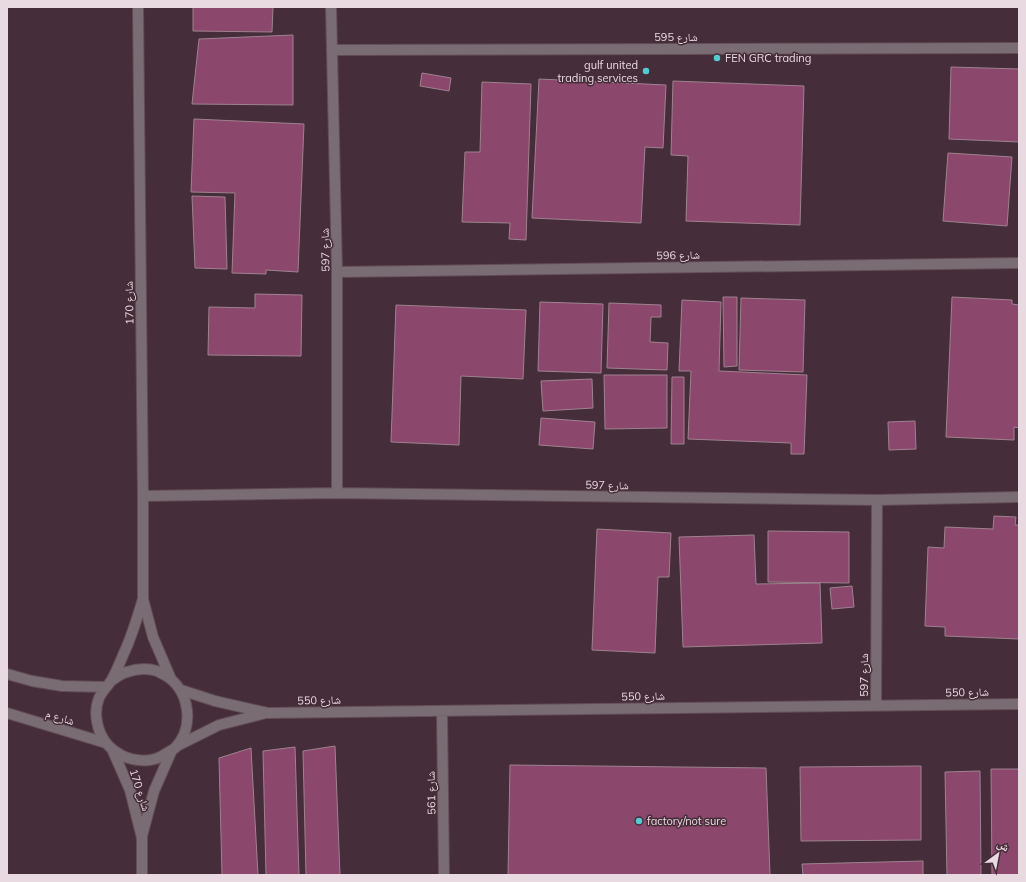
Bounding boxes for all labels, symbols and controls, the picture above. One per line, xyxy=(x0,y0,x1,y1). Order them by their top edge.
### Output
street label: شارع 595 xyxy=(654,30,698,44)
place label: FEN GRC trading xyxy=(725,51,811,65)
marker: FEN GRC trading xyxy=(712,53,722,63)
place label: gulf united trading services xyxy=(557,58,638,85)
marker: gulf united trading services xyxy=(641,66,651,76)
street label: شارع 597 xyxy=(318,228,332,272)
street label: شارع 596 xyxy=(656,248,700,262)
street label: شارع 170 xyxy=(122,281,136,325)
street label: شارع 597 xyxy=(585,478,629,492)
street label: شارع 597 xyxy=(857,653,871,697)
street label: شارع 550 xyxy=(945,685,989,699)
street label: شارع 550 xyxy=(621,689,665,703)
street label: شارع 550 xyxy=(297,693,341,707)
street label: شارع م xyxy=(44,706,76,728)
street label: شارع 170 xyxy=(127,767,153,813)
street label: شارع 561 xyxy=(424,771,438,815)
place label: factory/not sure xyxy=(647,814,726,828)
marker: factory/not sure xyxy=(634,816,644,826)
north arrow xyxy=(978,834,1018,874)
text: ش xyxy=(994,836,1012,856)

